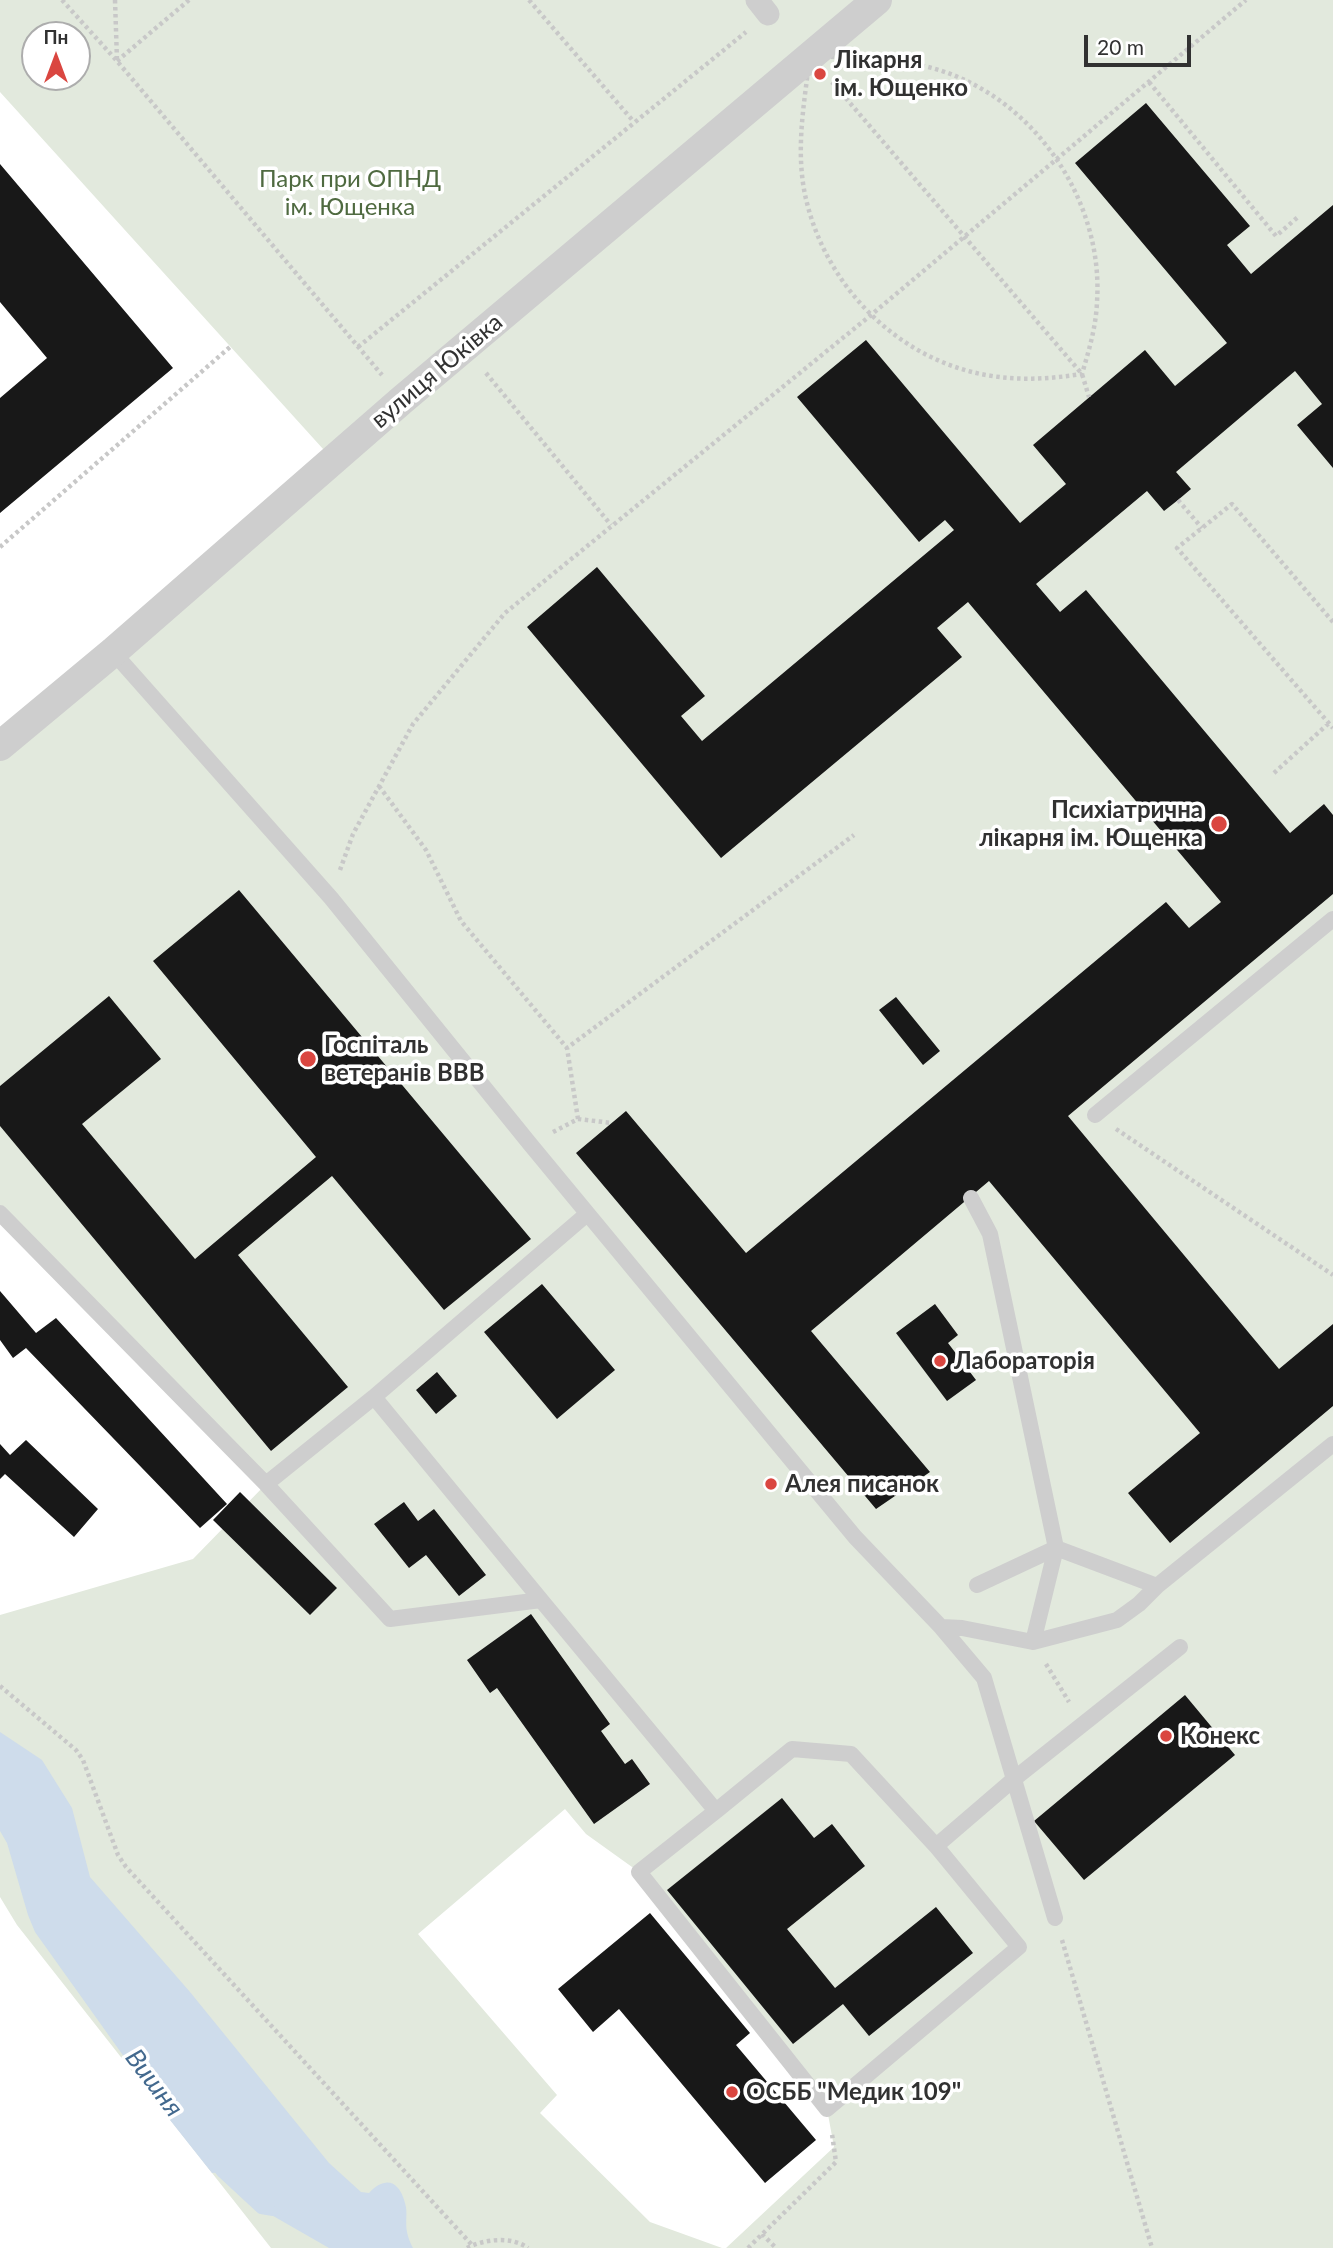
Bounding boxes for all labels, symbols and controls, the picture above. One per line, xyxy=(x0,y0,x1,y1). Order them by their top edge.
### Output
north arrow xyxy=(21,21,91,91)
scale bar xyxy=(1088,21,1195,65)
text: Пн xyxy=(44,25,68,48)
text: 20 m xyxy=(1097,34,1144,59)
place label: Лікарня ім. Ющенко xyxy=(834,46,968,102)
marker: Лікарня ім. Ющенко xyxy=(812,66,828,82)
park label: Парк при ОПНД ім. Ющенка xyxy=(259,165,441,221)
street label: вулиця Юківка xyxy=(366,308,508,434)
place label: Психіатрична лікарня ім. Ющенка xyxy=(979,796,1203,852)
marker: Психіатрична лікарня ім. Ющенка xyxy=(1209,814,1229,834)
place label: Госпіталь ветеранів ВВВ xyxy=(324,1031,484,1087)
marker: Госпіталь ветеранів ВВВ xyxy=(298,1049,318,1069)
place label: Лабораторія xyxy=(954,1347,1095,1375)
marker: Лабораторія xyxy=(932,1353,948,1369)
place label: Алея писанок xyxy=(785,1470,939,1498)
marker: Алея писанок xyxy=(763,1476,779,1492)
place label: Конекс xyxy=(1180,1722,1260,1750)
marker: Конекс xyxy=(1158,1728,1174,1744)
water label: Вишня xyxy=(119,2043,189,2123)
place label: ОСББ "Медик 109" xyxy=(746,2078,961,2106)
marker: ОСББ "Медик 109" xyxy=(724,2084,740,2100)

